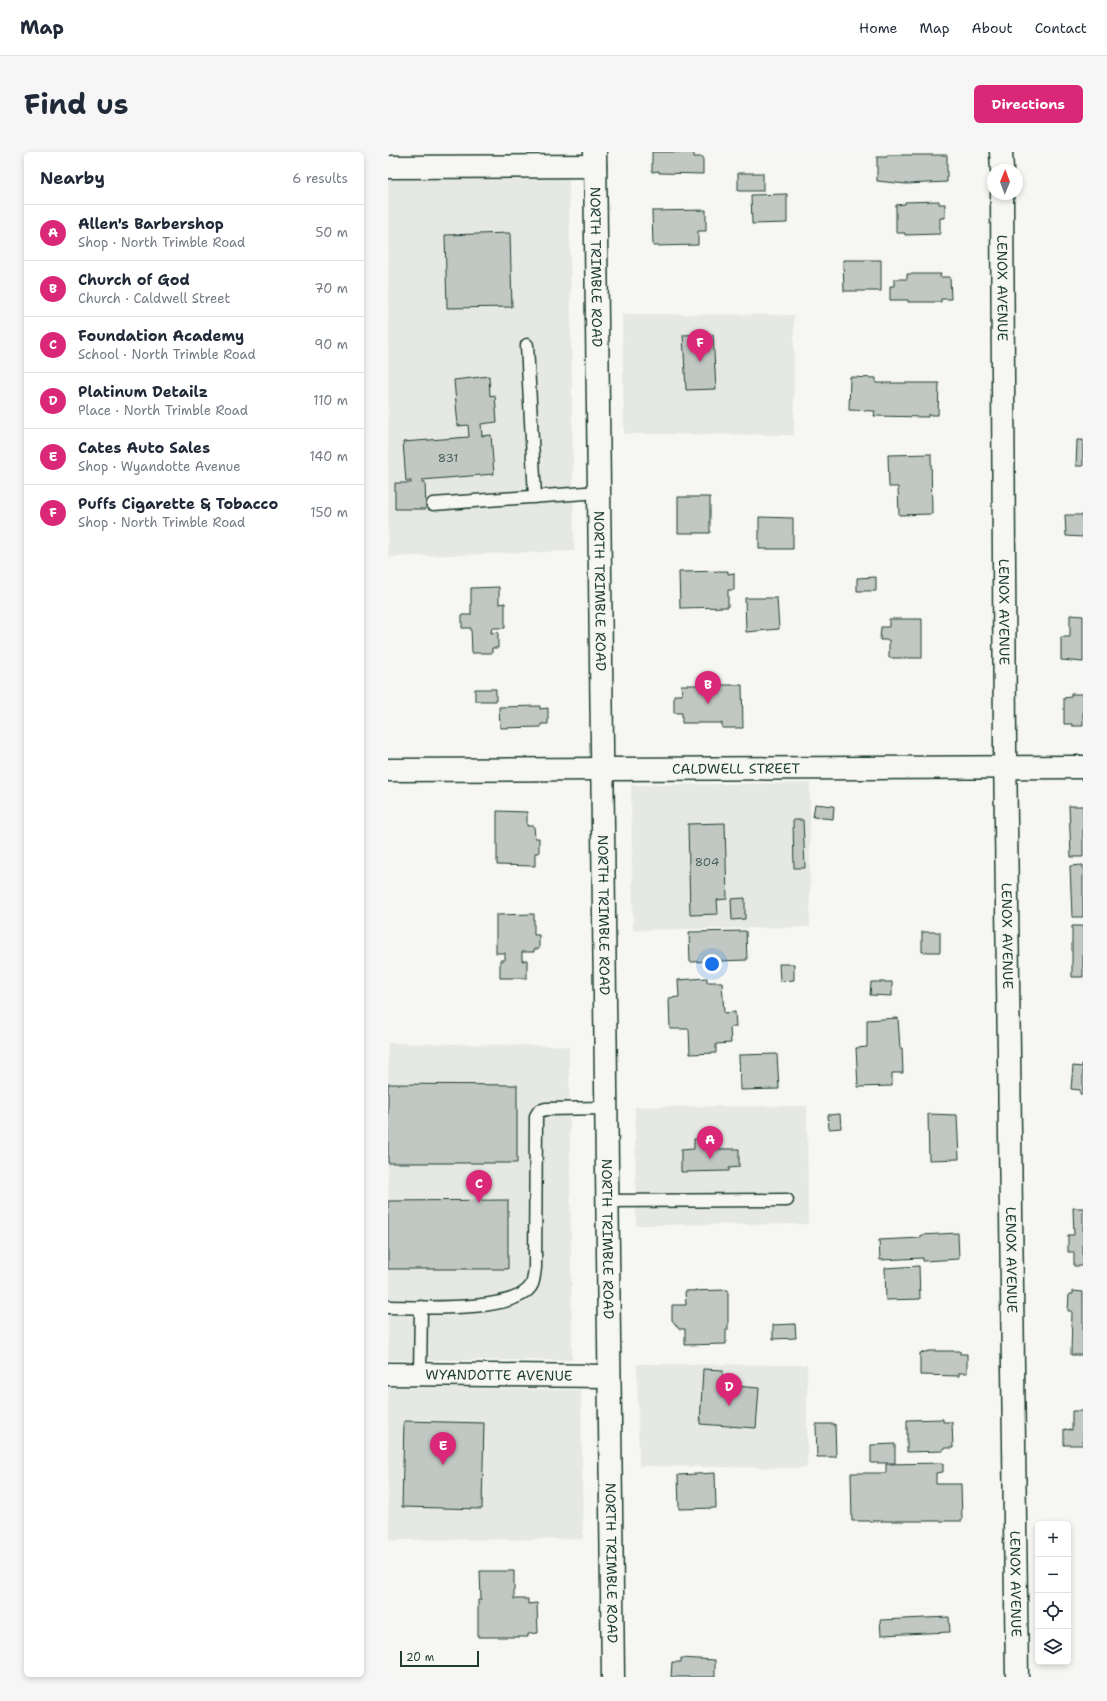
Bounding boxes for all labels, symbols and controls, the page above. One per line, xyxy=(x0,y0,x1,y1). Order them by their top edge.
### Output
text: Map xyxy=(20,15,64,40)
text: Home xyxy=(859,19,898,37)
text: Map xyxy=(920,19,950,37)
text: About xyxy=(972,19,1013,37)
text: Contact xyxy=(1035,19,1087,37)
text: Find us xyxy=(24,85,129,123)
button: Directions xyxy=(974,85,1083,123)
north arrow xyxy=(987,164,1023,200)
text: Nearby xyxy=(40,167,105,189)
text: 6 results xyxy=(292,170,348,187)
street label: NORTH TRIMBLE ROAD xyxy=(586,187,606,347)
text: Allen's Barbershop xyxy=(78,214,224,234)
text: A xyxy=(48,224,58,241)
text: 50 m xyxy=(315,224,348,241)
text: Shop · North Trimble Road xyxy=(78,234,245,251)
street label: LENOX AVENUE xyxy=(993,235,1012,341)
text: Church of God xyxy=(78,270,190,290)
text: B xyxy=(49,280,57,297)
text: 70 m xyxy=(314,280,348,297)
text: Church · Caldwell Street xyxy=(78,290,230,307)
text: Foundation Academy xyxy=(78,326,244,346)
pin: F xyxy=(687,329,713,362)
text: C xyxy=(49,336,57,353)
text: 90 m xyxy=(314,336,348,353)
text: School · North Trimble Road xyxy=(78,346,256,363)
text: Platinum Detailz xyxy=(78,382,208,402)
text: D xyxy=(48,392,58,409)
text: 110 m xyxy=(313,392,348,409)
text: Place · North Trimble Road xyxy=(78,402,248,419)
text: Cates Auto Sales xyxy=(78,438,210,458)
text: E xyxy=(49,448,57,465)
text: 140 m xyxy=(309,448,348,465)
house number: 831 xyxy=(438,450,458,466)
text: Shop · Wyandotte Avenue xyxy=(78,458,241,475)
text: Puffs Cigarette & Tobacco xyxy=(78,494,278,514)
text: F xyxy=(49,504,57,521)
text: 150 m xyxy=(310,504,348,521)
street label: NORTH TRIMBLE ROAD xyxy=(590,511,610,671)
text: Shop · North Trimble Road xyxy=(78,514,245,531)
street label: LENOX AVENUE xyxy=(995,559,1014,665)
pin: B xyxy=(695,671,721,704)
street label: CALDWELL STREET xyxy=(672,759,800,778)
street label: NORTH TRIMBLE ROAD xyxy=(594,835,614,995)
house number: 804 xyxy=(695,854,719,870)
street label: LENOX AVENUE xyxy=(998,883,1017,990)
your location xyxy=(702,954,722,974)
pin: A xyxy=(697,1126,723,1159)
street label: NORTH TRIMBLE ROAD xyxy=(598,1159,618,1319)
pin: C xyxy=(466,1170,492,1203)
street label: LENOX AVENUE xyxy=(1002,1207,1021,1313)
street label: WYANDOTTE AVENUE xyxy=(425,1365,573,1385)
pin: D xyxy=(716,1373,742,1406)
pin: E xyxy=(430,1432,456,1465)
street label: NORTH TRIMBLE ROAD xyxy=(602,1483,622,1643)
map controls xyxy=(1035,1521,1071,1665)
button: + xyxy=(1035,1521,1071,1557)
street label: LENOX AVENUE xyxy=(1006,1531,1025,1637)
button: − xyxy=(1035,1557,1071,1593)
button: locate xyxy=(1035,1593,1071,1629)
button: layers xyxy=(1035,1629,1071,1665)
scale bar xyxy=(400,1649,479,1668)
text: 20 m xyxy=(406,1650,434,1665)

